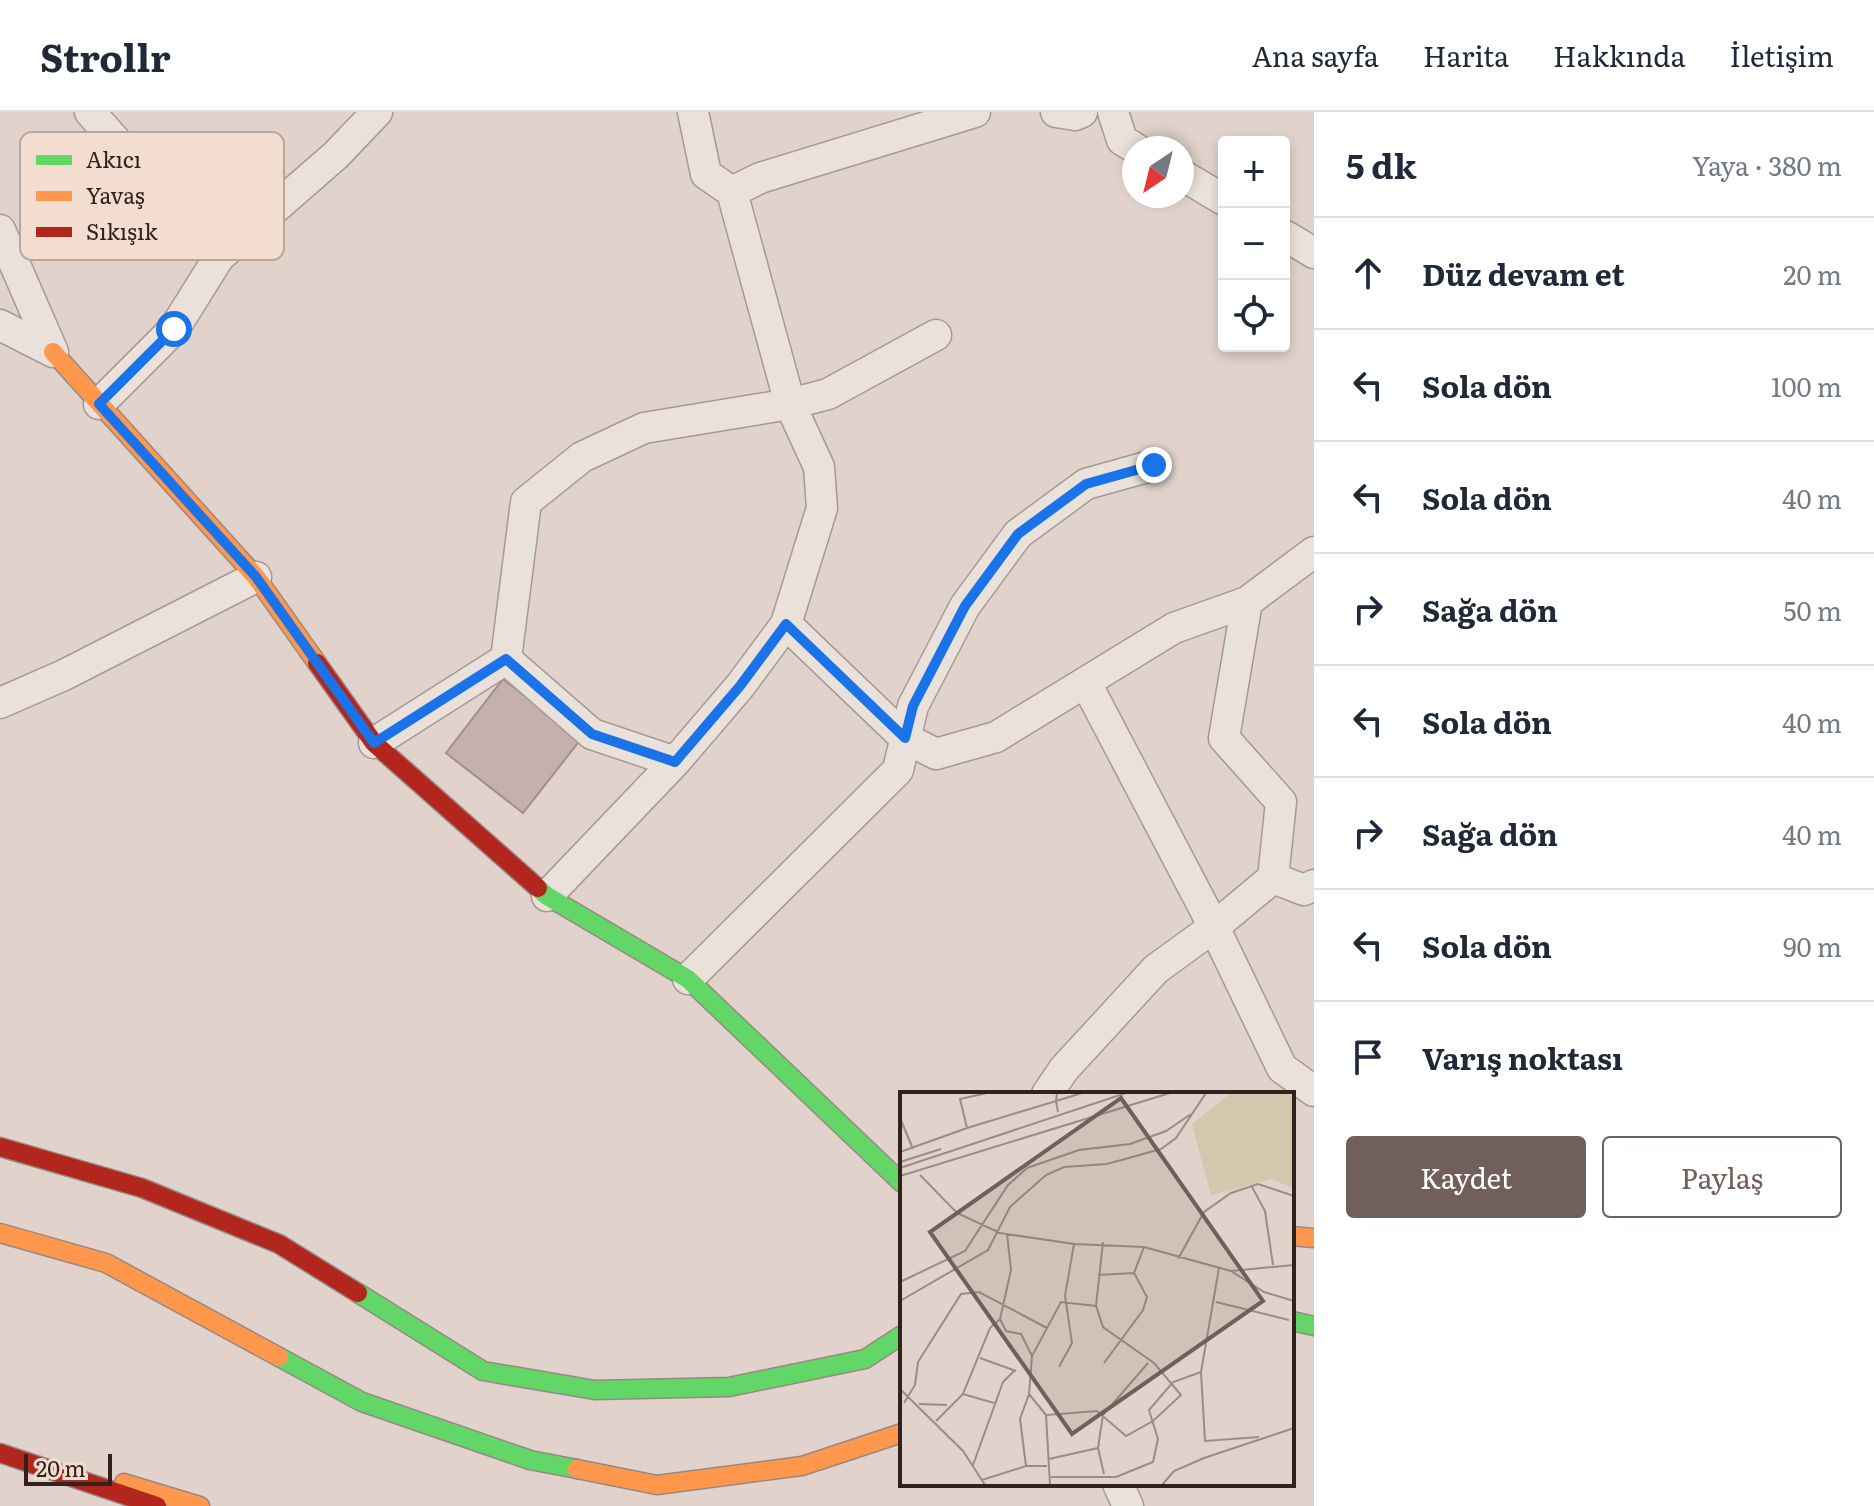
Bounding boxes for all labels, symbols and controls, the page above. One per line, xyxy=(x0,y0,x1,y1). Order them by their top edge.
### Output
text: Strollr xyxy=(40,27,171,84)
text: Ana sayfa xyxy=(1252,34,1379,76)
text: Harita xyxy=(1423,34,1509,76)
text: Hakkında xyxy=(1553,34,1686,76)
text: İletişim xyxy=(1730,34,1834,76)
legend xyxy=(20,132,284,260)
north arrow xyxy=(1122,136,1194,208)
map controls xyxy=(1218,136,1290,352)
button: + xyxy=(1218,136,1290,208)
text: 5 dk xyxy=(1346,139,1417,189)
text: Akıcı xyxy=(86,142,141,175)
text: Yaya · 380 m xyxy=(1692,145,1842,184)
text: Yavaş xyxy=(86,178,145,211)
button: − xyxy=(1218,208,1290,280)
text: Sıkışık xyxy=(86,214,158,247)
icon: ahead xyxy=(1346,251,1390,295)
text: Düz devam et xyxy=(1422,251,1625,295)
text: 20 m xyxy=(1783,254,1842,293)
button: locate xyxy=(1218,280,1290,352)
route start xyxy=(156,311,192,347)
icon: left xyxy=(1346,363,1390,407)
text: Sola dön xyxy=(1422,363,1552,407)
text: 100 m xyxy=(1771,366,1842,405)
route end xyxy=(1136,447,1172,483)
icon: left xyxy=(1346,475,1390,519)
text: Sola dön xyxy=(1422,475,1552,519)
text: 40 m xyxy=(1782,478,1842,517)
icon: right xyxy=(1346,587,1390,631)
text: Sağa dön xyxy=(1422,587,1558,631)
text: 50 m xyxy=(1783,590,1842,629)
icon: left xyxy=(1346,699,1390,743)
text: Sola dön xyxy=(1422,699,1552,743)
text: 40 m xyxy=(1782,702,1842,741)
icon: right xyxy=(1346,811,1390,855)
text: Sağa dön xyxy=(1422,811,1558,855)
text: 40 m xyxy=(1782,814,1842,853)
icon: left xyxy=(1346,923,1390,967)
text: Sola dön xyxy=(1422,923,1552,967)
text: 90 m xyxy=(1783,926,1842,965)
icon: arrive xyxy=(1346,1035,1390,1079)
text: Varış noktası xyxy=(1422,1035,1623,1079)
inset map xyxy=(900,1092,1294,1486)
button: Kaydet xyxy=(1346,1136,1586,1218)
button: Paylaş xyxy=(1602,1136,1842,1218)
scale bar xyxy=(24,1450,112,1486)
text: 20 m xyxy=(36,1451,86,1484)

